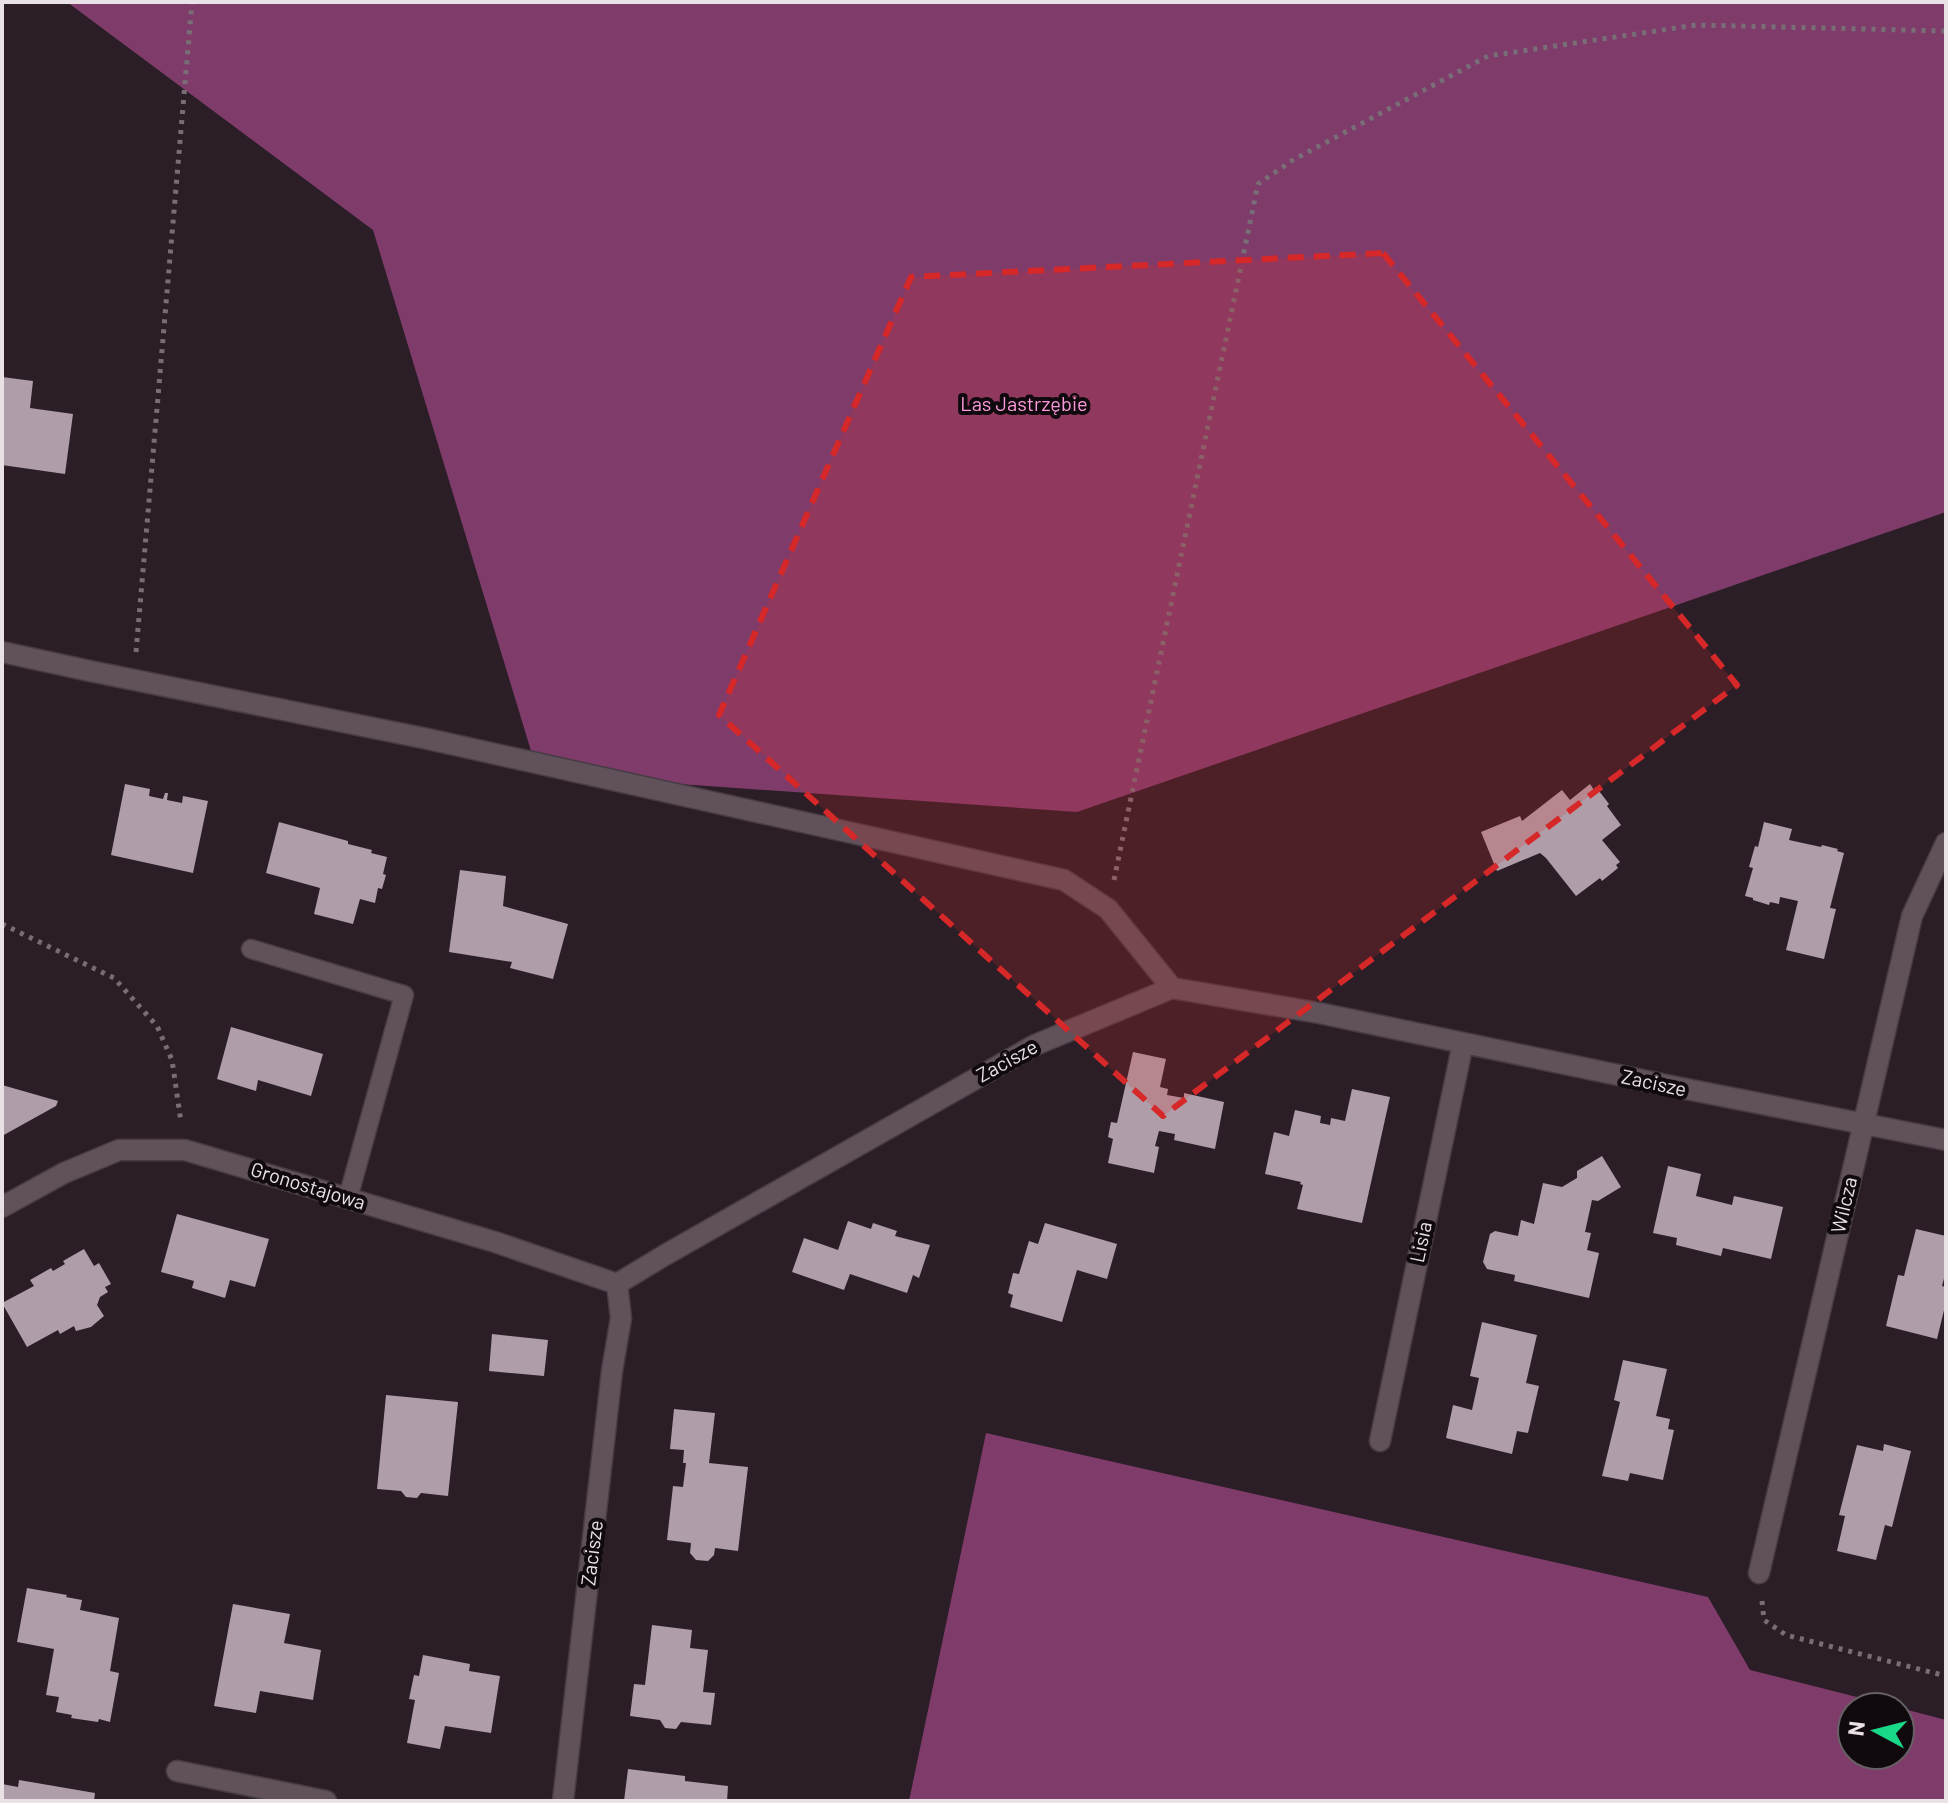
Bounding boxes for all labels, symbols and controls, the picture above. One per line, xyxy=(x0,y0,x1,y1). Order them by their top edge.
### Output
park label: Las Jastrzębie xyxy=(960,391,1088,415)
street label: Zacisze xyxy=(972,1034,1041,1087)
street label: Zacisze xyxy=(1619,1063,1689,1101)
street label: Gronostajowa xyxy=(248,1156,369,1214)
street label: Wilcza xyxy=(1825,1174,1861,1235)
street label: Lisia xyxy=(1404,1219,1436,1265)
street label: Zacisze xyxy=(575,1519,607,1587)
north arrow xyxy=(1836,1691,1916,1771)
text: N xyxy=(1841,1720,1869,1737)

